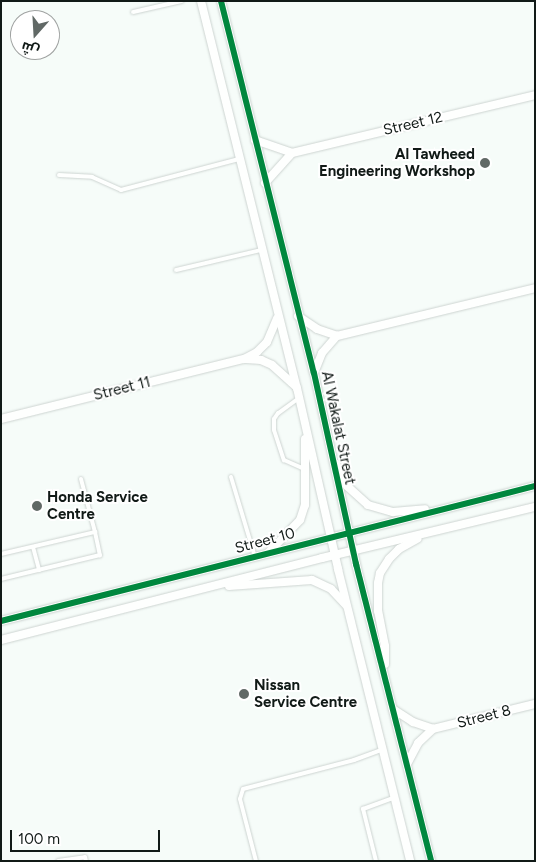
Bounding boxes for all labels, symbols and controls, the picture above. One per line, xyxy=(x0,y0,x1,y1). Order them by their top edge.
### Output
north arrow xyxy=(10,10,60,60)
text: ش xyxy=(19,38,42,60)
street label: Street 12 xyxy=(382,108,444,140)
place label: Al Tawheed Engineering Workshop xyxy=(319,145,475,180)
marker: Al Tawheed Engineering Workshop xyxy=(479,157,491,169)
street label: Al Wakalat Street xyxy=(317,370,359,486)
street label: Street 11 xyxy=(92,373,152,405)
place label: Honda Service Centre xyxy=(47,488,148,523)
marker: Honda Service Centre xyxy=(31,500,43,512)
street label: Street 10 xyxy=(233,524,297,558)
place label: Nissan Service Centre xyxy=(254,676,357,711)
marker: Nissan Service Centre xyxy=(238,688,250,700)
street label: Street 8 xyxy=(455,702,513,732)
scale bar xyxy=(12,820,162,852)
text: 100 m xyxy=(18,830,60,848)

